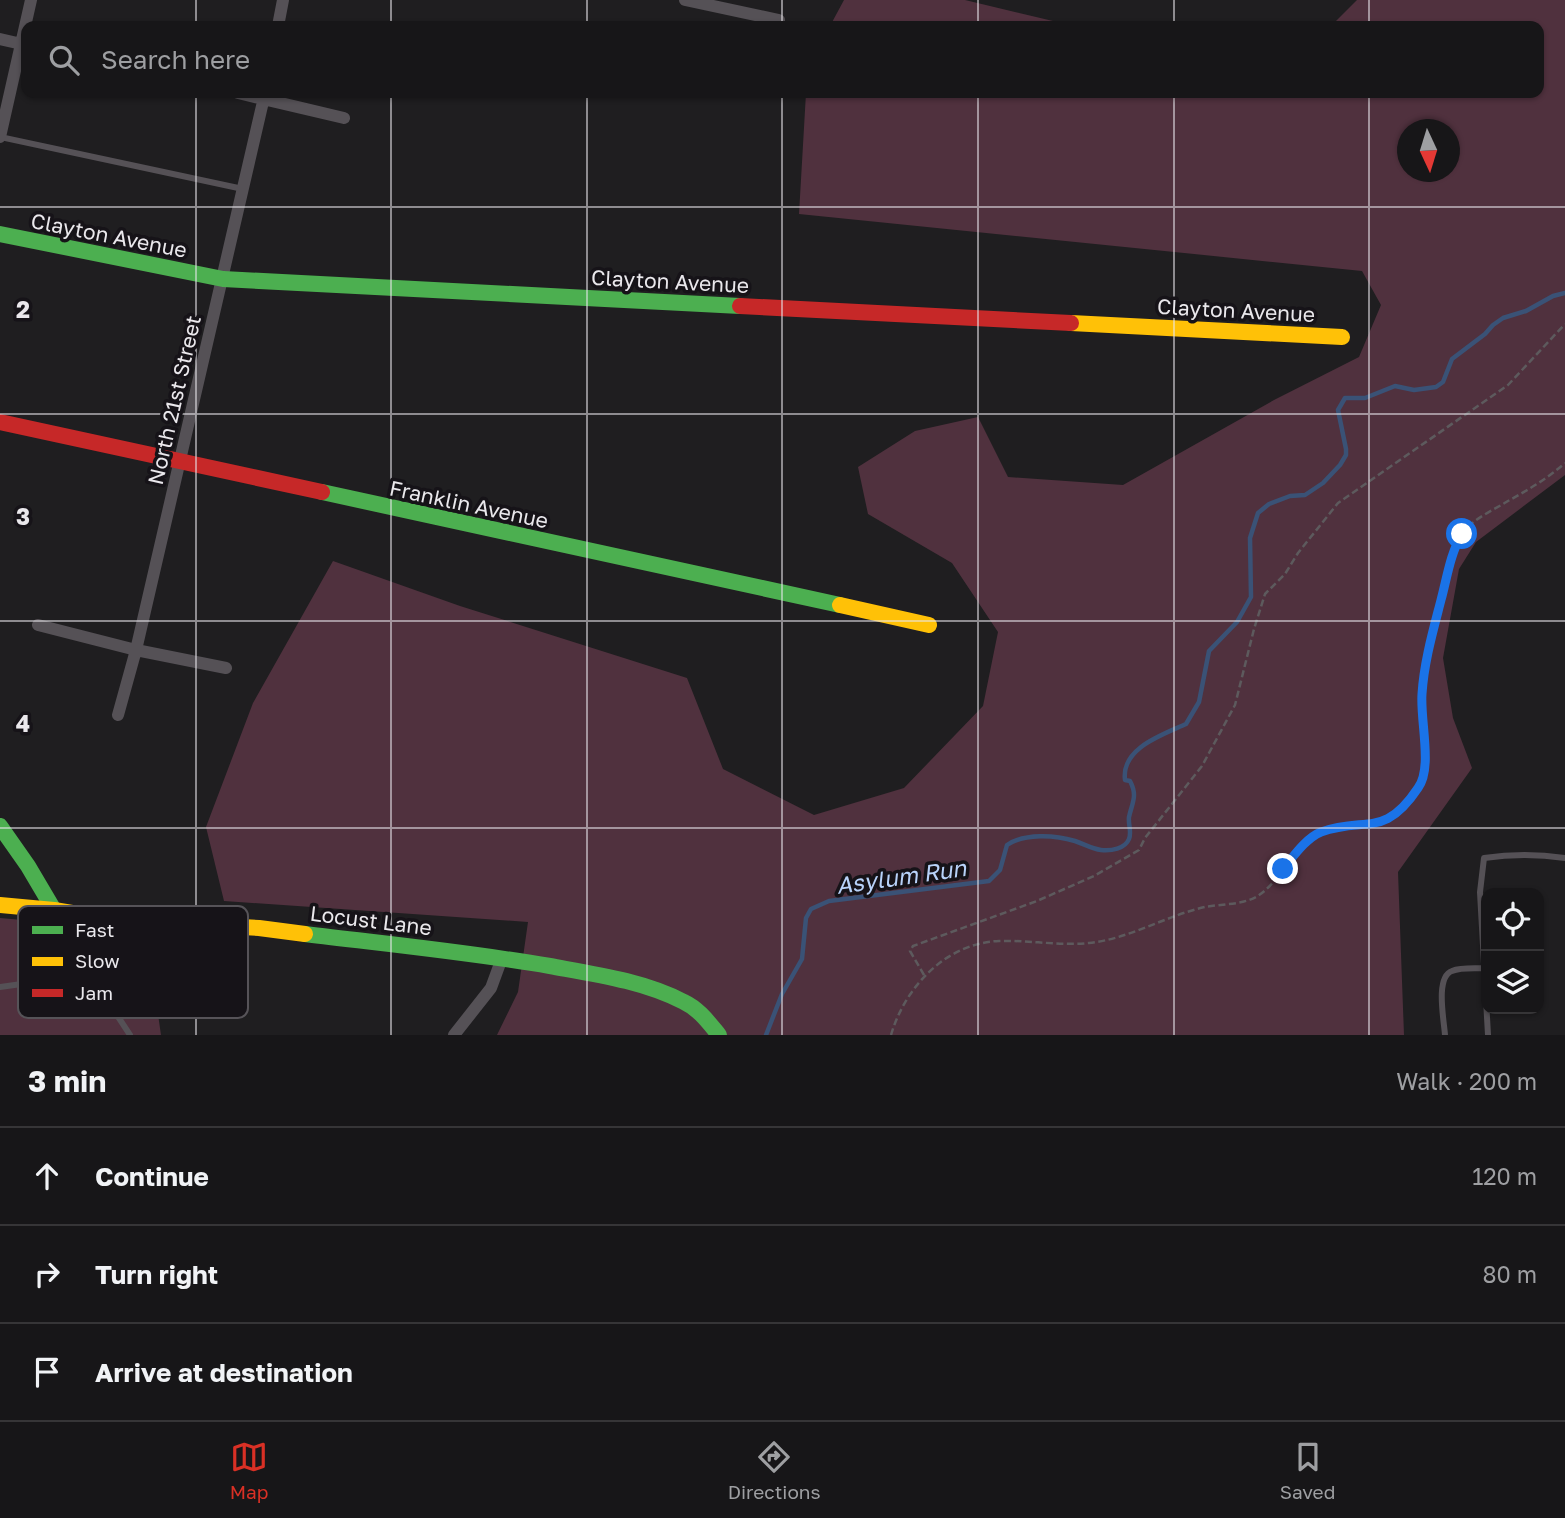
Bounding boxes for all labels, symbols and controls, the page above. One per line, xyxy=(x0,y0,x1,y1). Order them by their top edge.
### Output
search box xyxy=(21,21,1544,98)
icon: search xyxy=(45,41,83,79)
text: Search here xyxy=(101,44,250,75)
north arrow xyxy=(1397,119,1460,182)
street label: Clayton Avenue xyxy=(29,207,189,263)
street label: Clayton Avenue xyxy=(590,264,750,298)
street label: Clayton Avenue xyxy=(1156,293,1316,327)
text: 2 xyxy=(16,295,30,323)
street label: North 21st Street xyxy=(142,313,206,487)
street label: Franklin Avenue xyxy=(387,474,551,534)
text: 3 xyxy=(16,502,30,530)
route start xyxy=(1446,518,1477,549)
text: 4 xyxy=(16,709,30,737)
water label: Asylum Run xyxy=(834,853,969,899)
route end xyxy=(1267,853,1298,884)
map controls xyxy=(1481,888,1544,1014)
button: locate xyxy=(1481,888,1544,951)
street label: Locust Lane xyxy=(309,900,433,940)
legend xyxy=(18,906,248,1018)
text: Fast xyxy=(75,918,114,941)
text: Slow xyxy=(75,949,120,972)
button: layers xyxy=(1481,951,1544,1014)
text: Jam xyxy=(75,981,113,1004)
text: 3 min xyxy=(28,1063,106,1099)
text: Walk · 200 m xyxy=(1396,1067,1537,1095)
icon: ahead xyxy=(28,1157,66,1195)
text: Continue xyxy=(95,1161,209,1192)
text: 120 m xyxy=(1472,1162,1537,1190)
icon: right xyxy=(28,1255,66,1293)
text: Turn right xyxy=(95,1259,218,1290)
text: 80 m xyxy=(1483,1260,1537,1288)
icon: arrive xyxy=(28,1353,66,1391)
text: Arrive at destination xyxy=(95,1357,353,1388)
tab: Map xyxy=(230,1438,268,1503)
tab: Directions xyxy=(728,1438,821,1503)
tab: Saved xyxy=(1280,1438,1335,1503)

